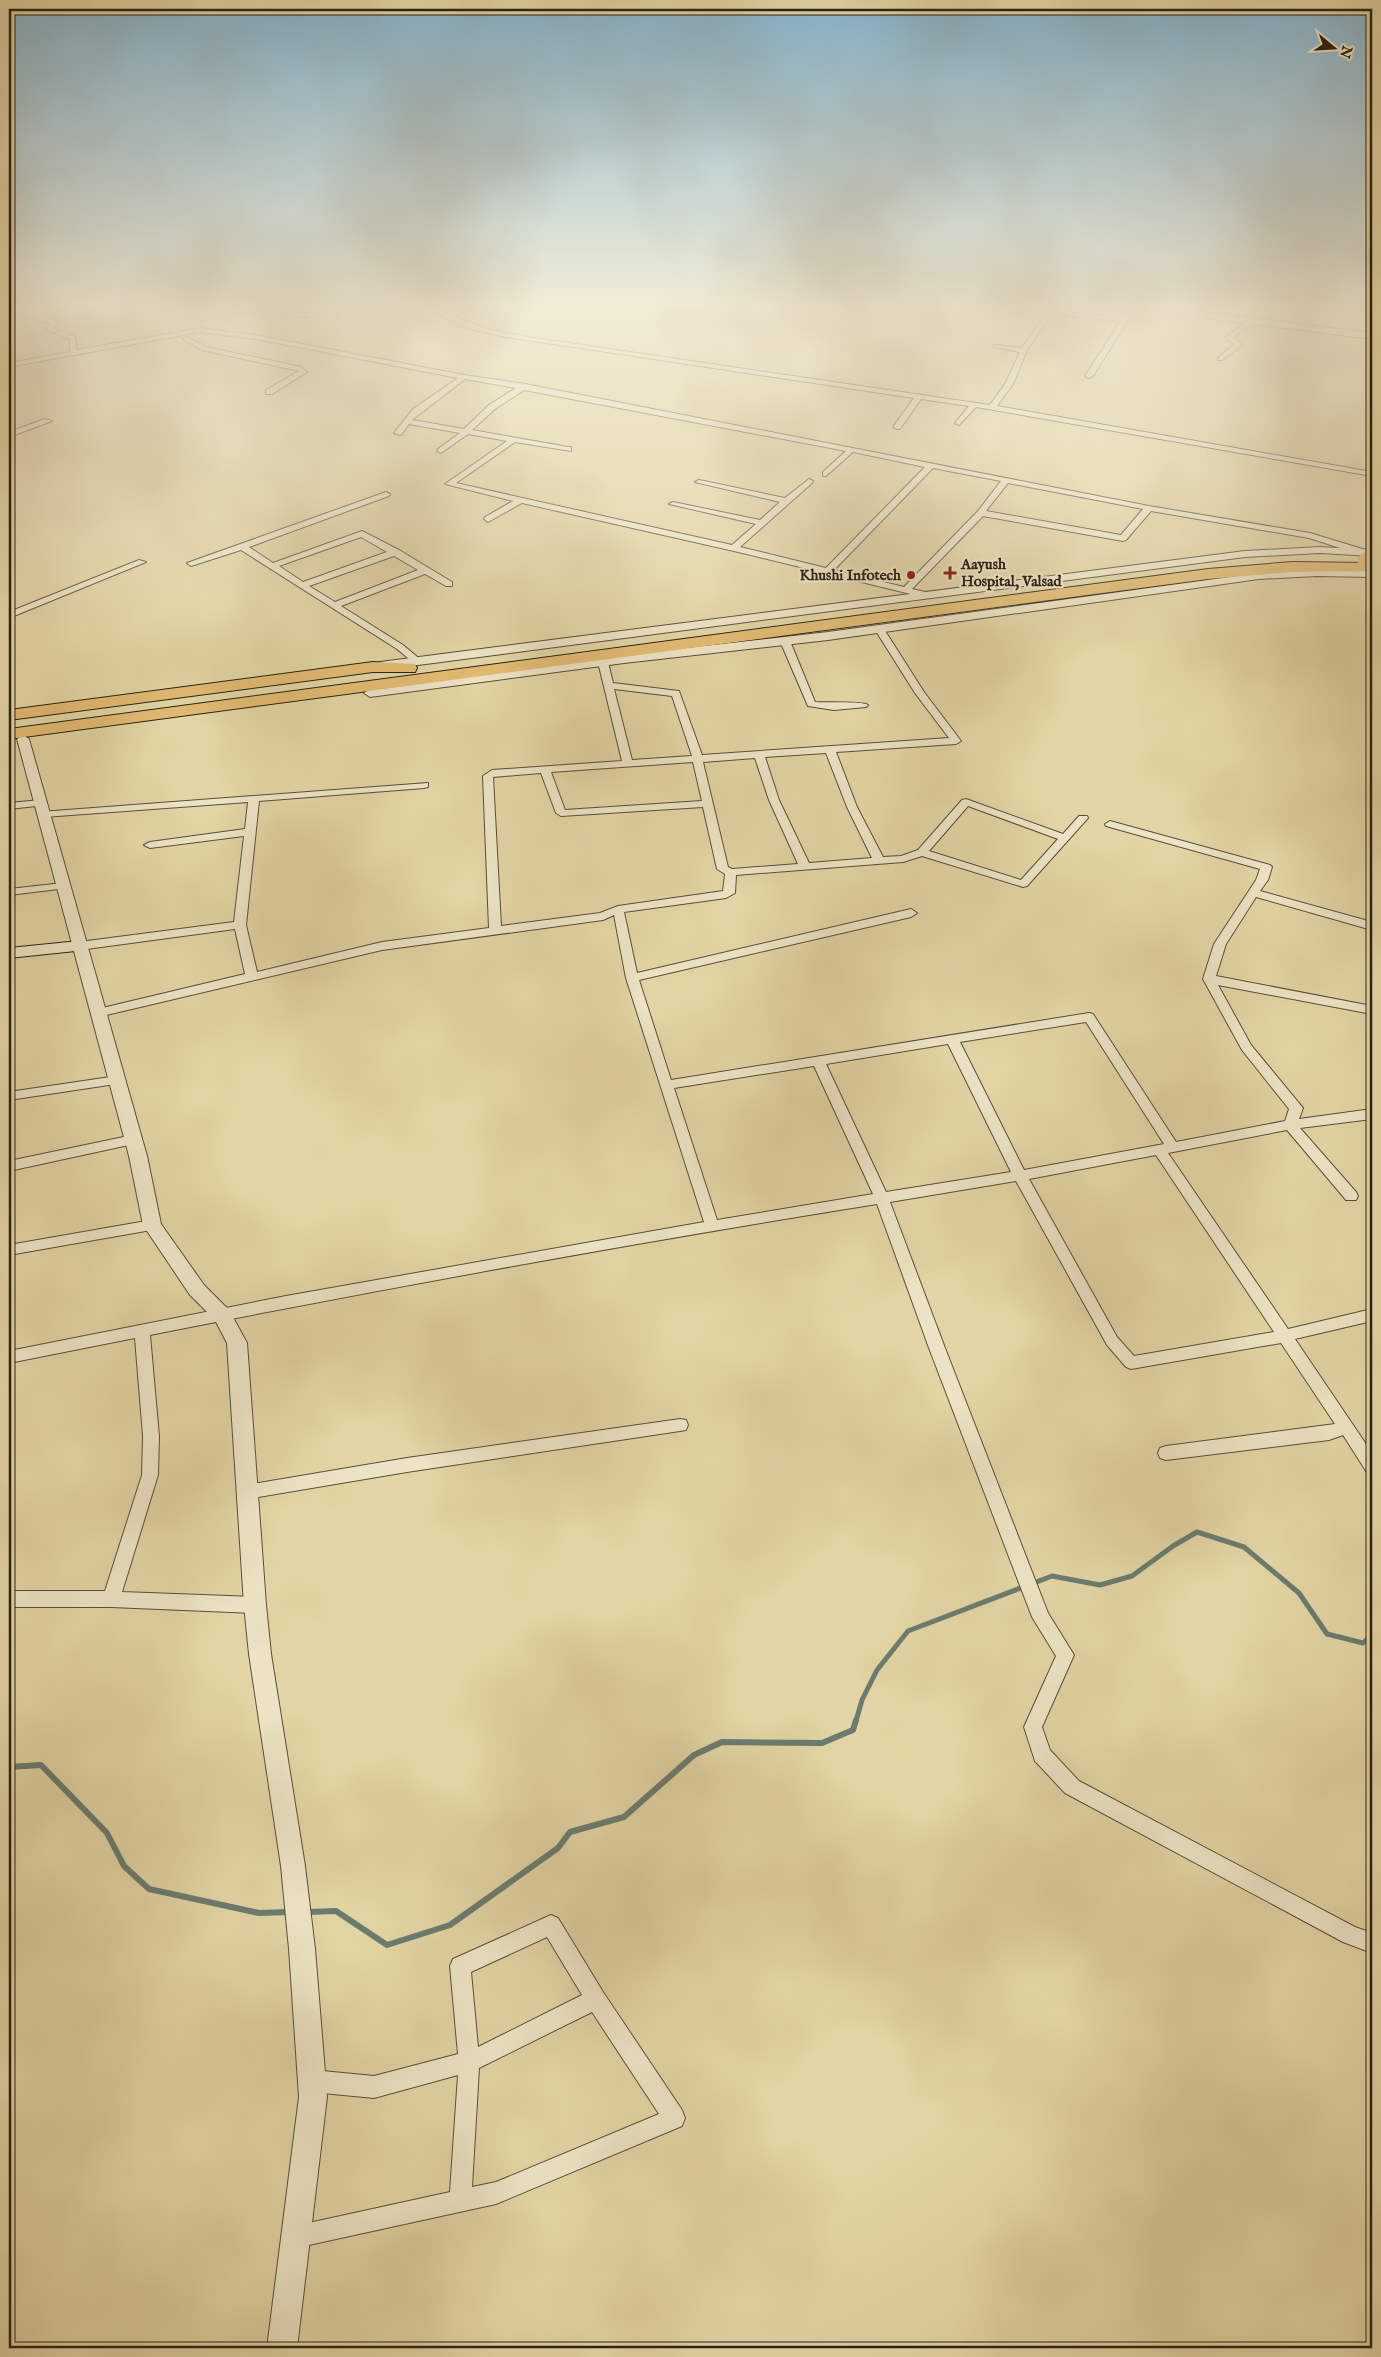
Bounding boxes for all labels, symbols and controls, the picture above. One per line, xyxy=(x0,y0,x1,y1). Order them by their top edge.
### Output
north arrow xyxy=(1308,22,1358,72)
text: N xyxy=(1335,42,1356,60)
place label: Aayush Hospital, Valsad xyxy=(960,555,1062,591)
place label: Khushi Infotech xyxy=(800,566,902,585)
marker: Aayush Hospital, Valsad xyxy=(943,566,957,580)
marker: Khushi Infotech xyxy=(905,569,917,581)

